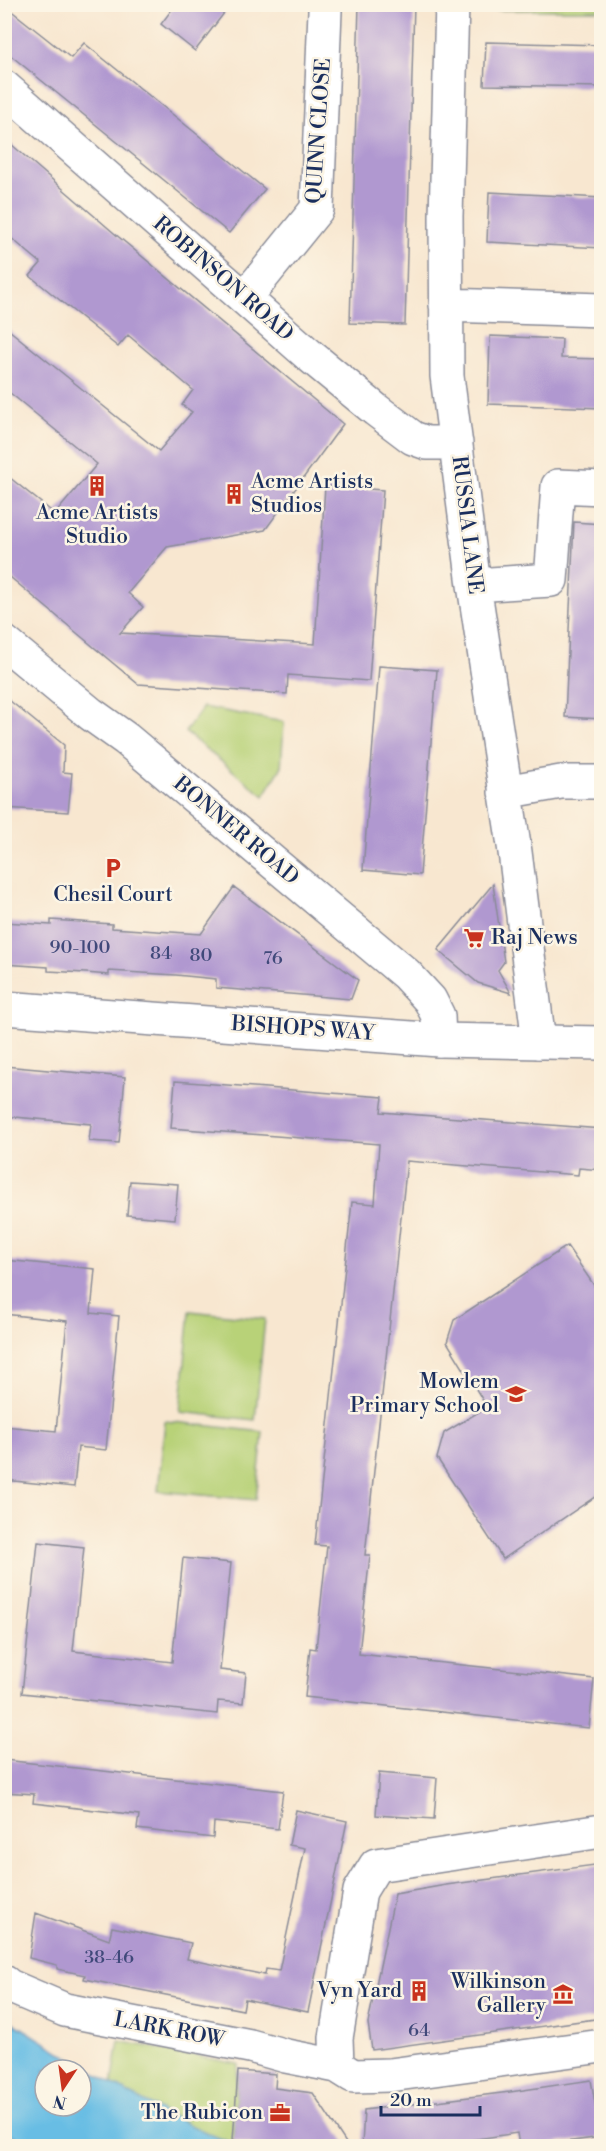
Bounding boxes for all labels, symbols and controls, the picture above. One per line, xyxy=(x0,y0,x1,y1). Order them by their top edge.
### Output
street label: QUINN CLOSE xyxy=(301,57,337,205)
street label: ROBINSON ROAD xyxy=(147,211,299,347)
street label: RUSSIA LANE xyxy=(446,454,488,596)
place label: Acme Artists Studios xyxy=(250,469,373,519)
building icon: Acme Artists Studio xyxy=(85,474,109,498)
building icon: Acme Artists Studios xyxy=(222,482,246,506)
place label: Acme Artists Studio xyxy=(35,500,158,550)
street label: BONNER ROAD xyxy=(167,770,304,891)
parking icon: Chesil Court xyxy=(101,856,125,880)
place label: Chesil Court xyxy=(53,882,173,908)
place label: Raj News xyxy=(491,925,578,951)
supermarket icon: Raj News xyxy=(462,926,486,950)
house number: 90-100 xyxy=(49,936,111,959)
house number: 84 xyxy=(150,942,172,965)
house number: 80 xyxy=(190,944,213,967)
house number: 76 xyxy=(263,947,283,970)
street label: BISHOPS WAY xyxy=(229,1011,377,1047)
place label: Mowlem Primary School xyxy=(350,1369,499,1419)
school or university icon: Mowlem Primary School xyxy=(504,1382,528,1406)
house number: 38-46 xyxy=(84,1946,134,1969)
place label: Wilkinson Gallery xyxy=(450,1969,547,2019)
place label: Vyn Yard xyxy=(316,1978,402,2004)
building icon: Vyn Yard xyxy=(407,1979,431,2003)
museum icon: Wilkinson Gallery xyxy=(551,1982,575,2006)
street label: LARK ROW xyxy=(112,2007,227,2054)
house number: 64 xyxy=(408,2019,430,2042)
north arrow xyxy=(33,2058,93,2118)
scale bar xyxy=(381,2079,480,2117)
text: 20 m xyxy=(390,2089,432,2112)
text: N xyxy=(51,2090,68,2113)
place label: The Rubicon xyxy=(141,2100,263,2126)
office icon: The Rubicon xyxy=(268,2101,292,2125)

